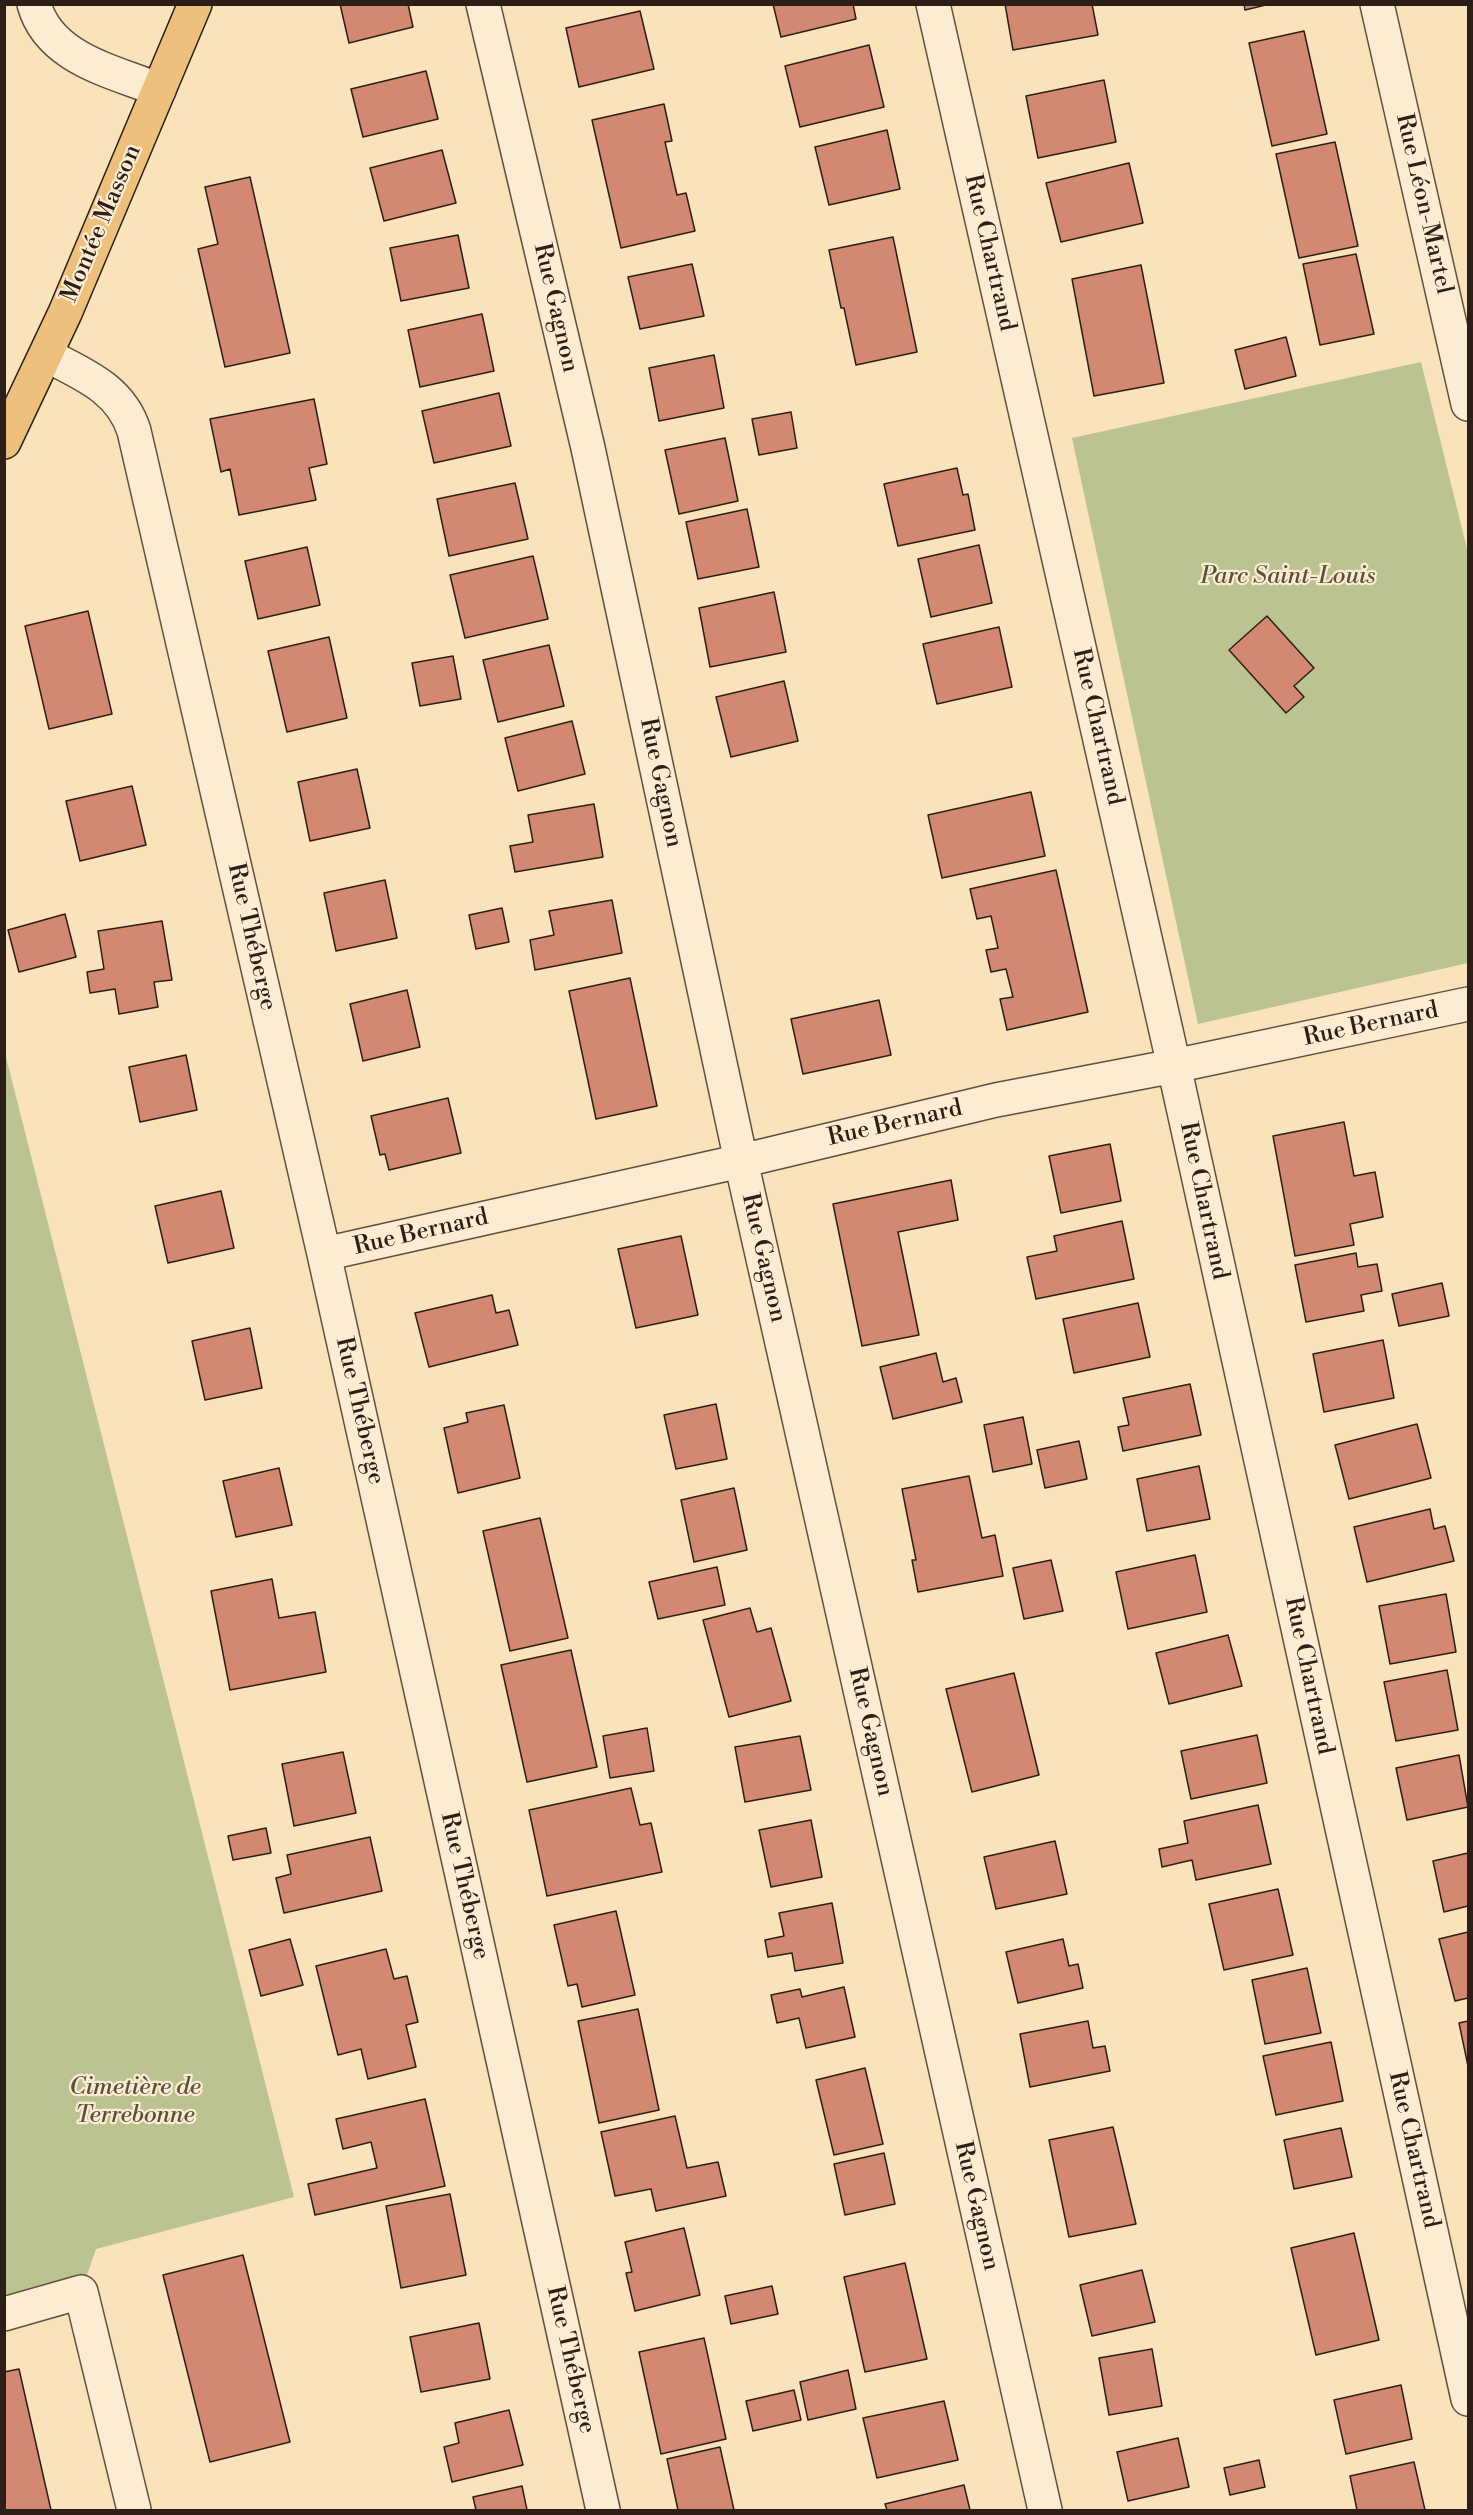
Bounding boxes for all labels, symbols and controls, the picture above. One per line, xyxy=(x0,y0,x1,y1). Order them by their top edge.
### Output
street label: Rue Léon-Martel xyxy=(1388,111,1458,297)
street label: Montée Masson xyxy=(56,141,148,307)
street label: Rue Chartrand xyxy=(957,172,1021,334)
street label: Rue Gagnon xyxy=(526,241,584,375)
park label: Parc Saint-Louis xyxy=(1200,563,1376,591)
street label: Rue Chartrand xyxy=(1065,646,1129,808)
street label: Rue Gagnon xyxy=(632,716,688,850)
street label: Rue Théberge xyxy=(220,860,282,1014)
street label: Rue Bernard xyxy=(1301,997,1441,1053)
street label: Rue Bernard xyxy=(825,1095,965,1153)
street label: Rue Chartrand xyxy=(1172,1120,1234,1282)
street label: Rue Gagnon xyxy=(734,1191,792,1325)
street label: Rue Bernard xyxy=(351,1204,491,1262)
street label: Rue Théberge xyxy=(328,1334,390,1488)
street label: Rue Chartrand xyxy=(1277,1595,1339,1757)
street label: Rue Gagnon xyxy=(841,1665,899,1799)
street label: Rue Théberge xyxy=(433,1809,495,1963)
street label: Rue Chartrand xyxy=(1381,2069,1445,2231)
park label: Cimetière de Terrebonne xyxy=(69,2074,201,2130)
street label: Rue Gagnon xyxy=(947,2139,1005,2273)
street label: Rue Théberge xyxy=(539,2283,601,2437)

